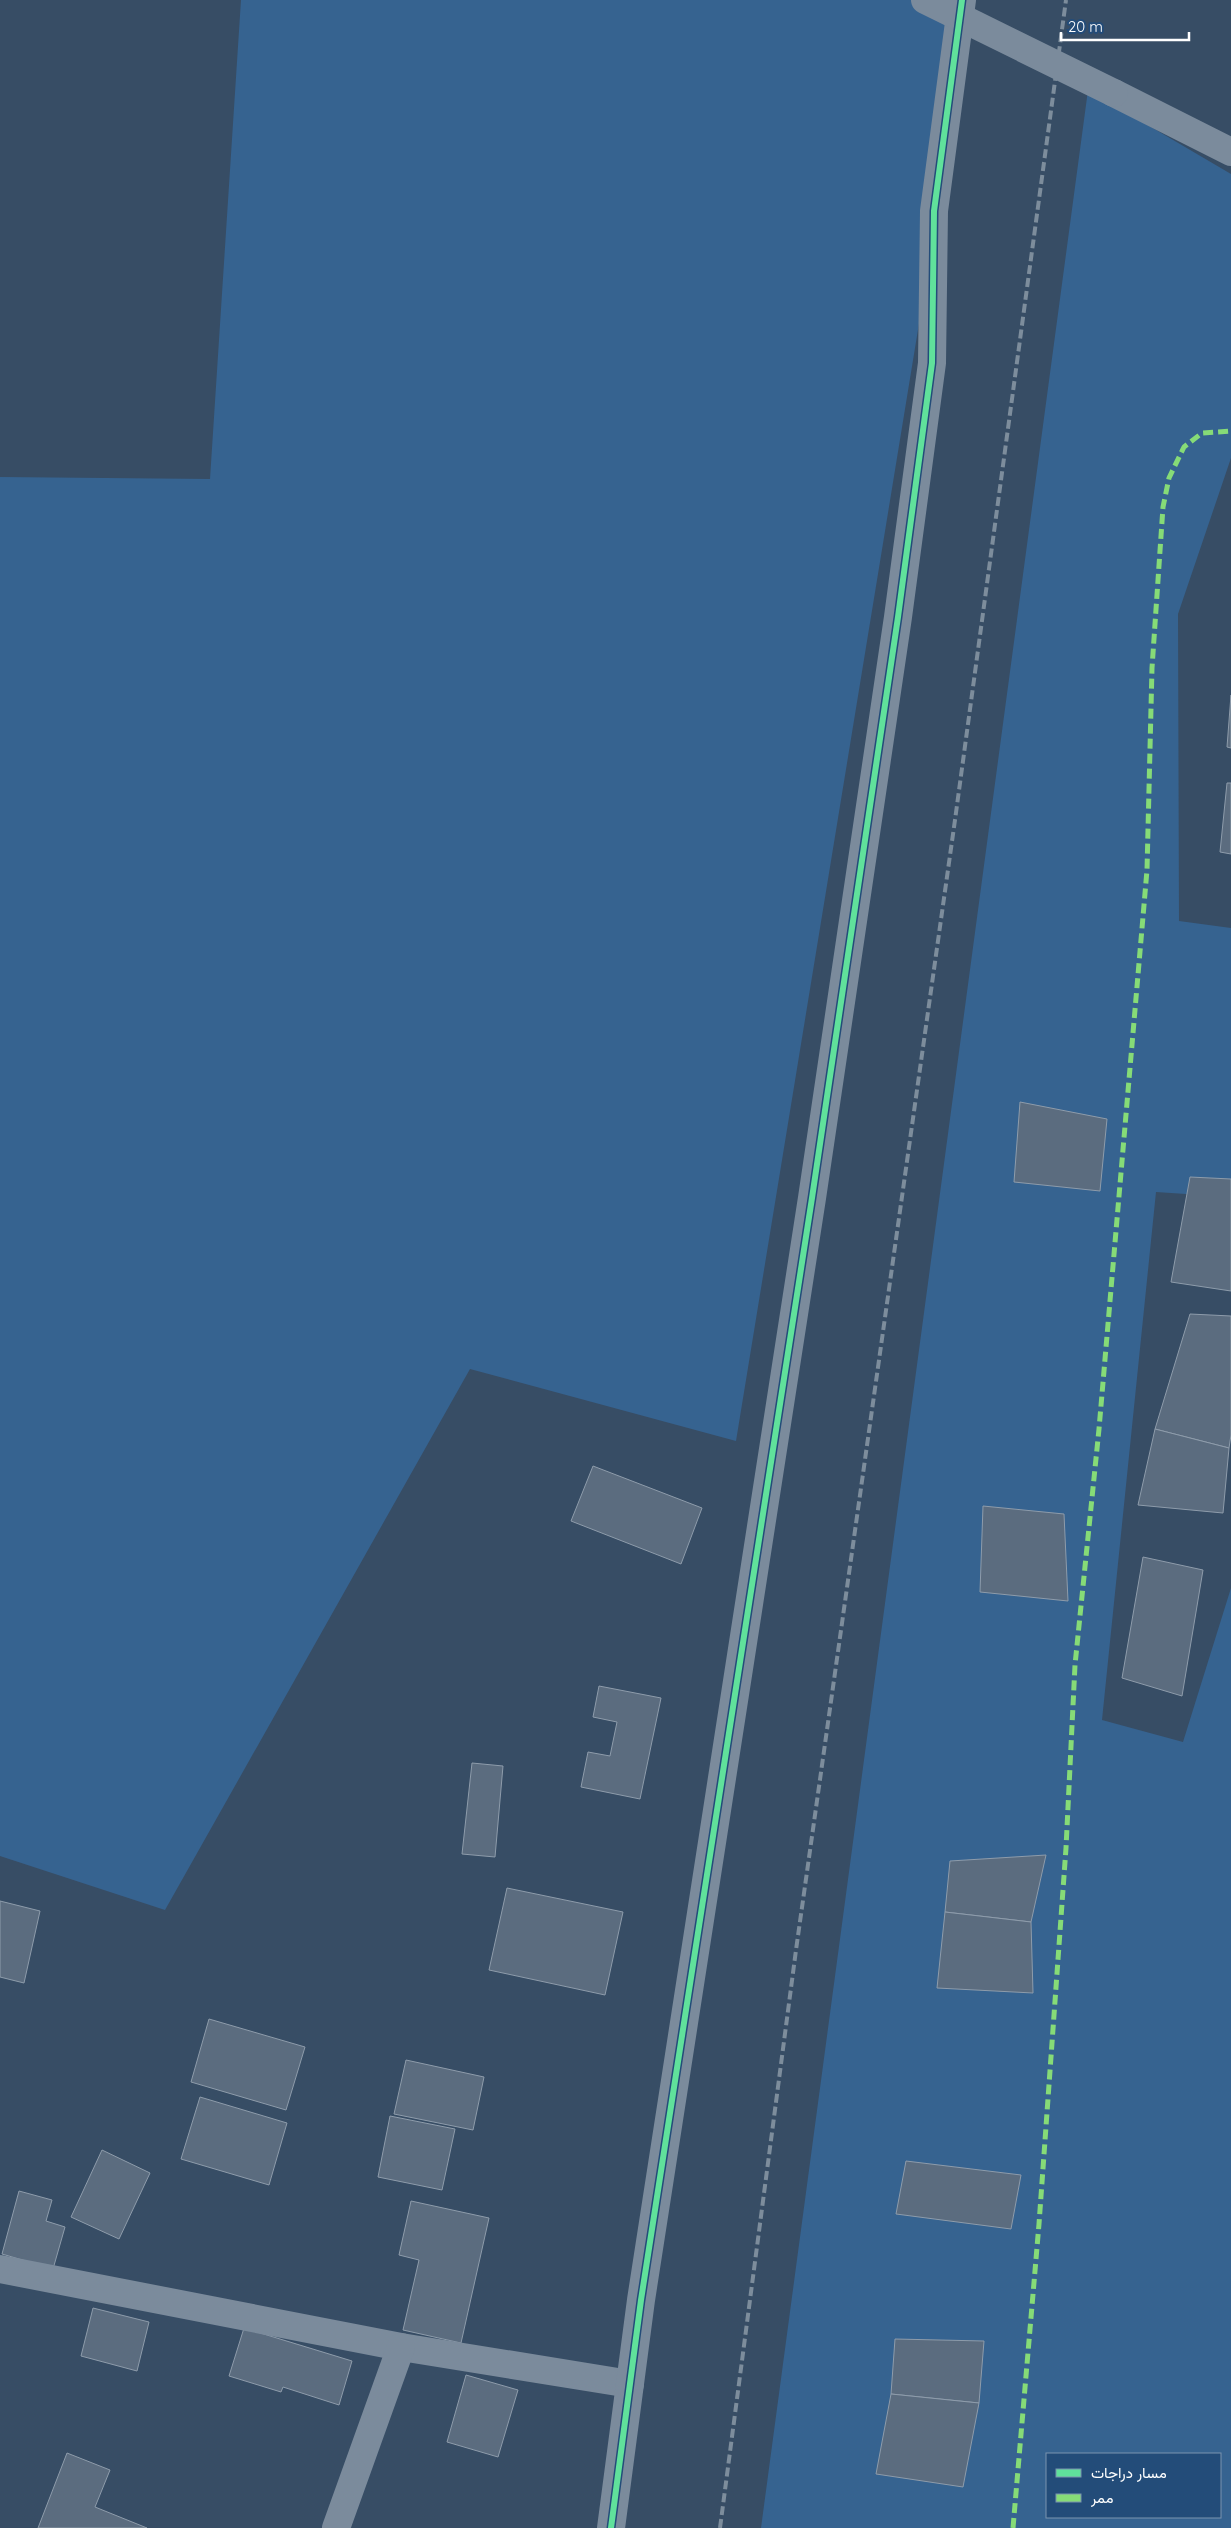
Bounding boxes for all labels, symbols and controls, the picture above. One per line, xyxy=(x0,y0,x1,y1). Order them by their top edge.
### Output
scale bar xyxy=(1061,10,1188,42)
text: 20 m xyxy=(1068,17,1103,36)
legend xyxy=(1046,2453,1221,2518)
text: مسار دراجات xyxy=(1091,2463,1167,2482)
text: ممر xyxy=(1090,2488,1113,2507)

